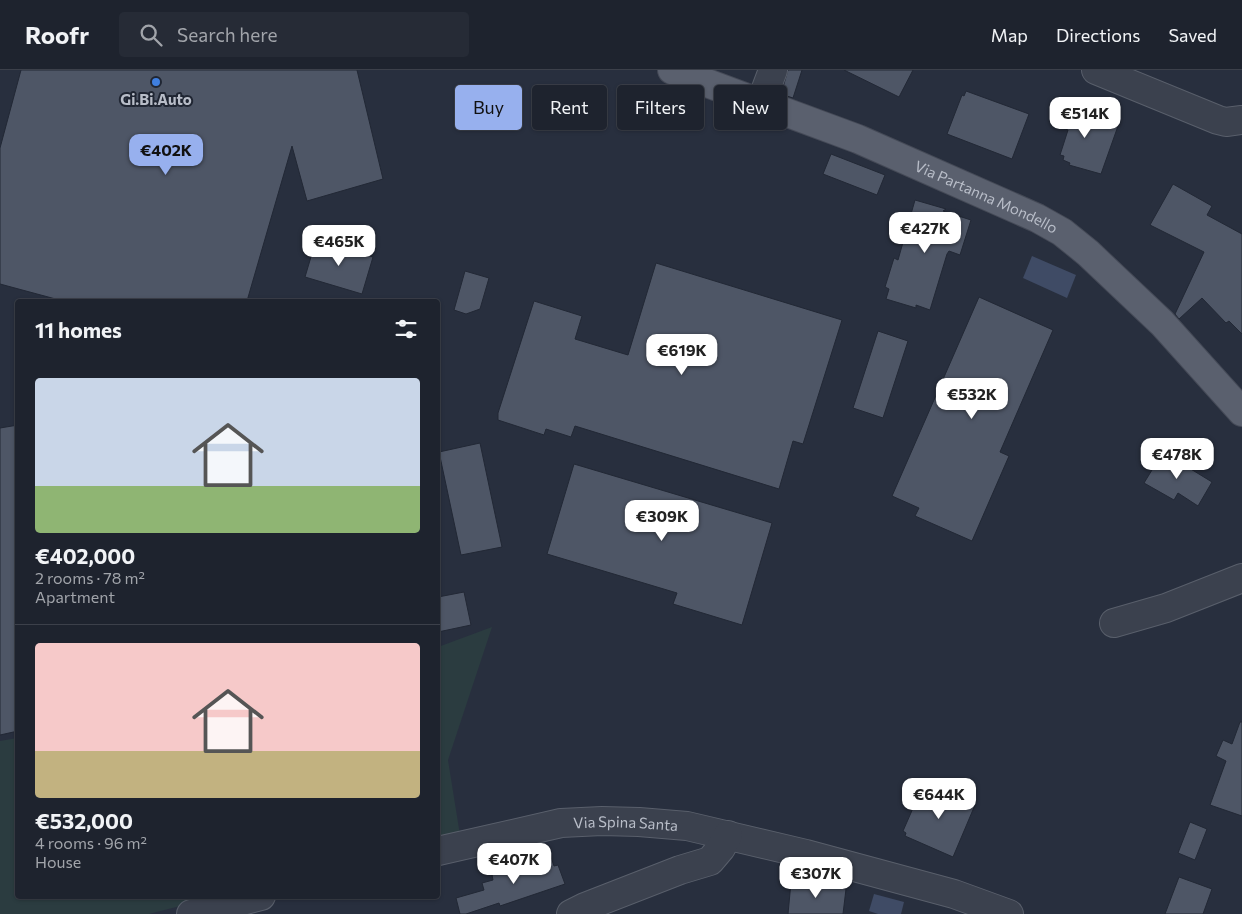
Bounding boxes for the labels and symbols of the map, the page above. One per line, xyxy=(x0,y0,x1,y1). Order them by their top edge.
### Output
marker: Gi.Bi.Auto xyxy=(150,76,162,88)
place label: Gi.Bi.Auto xyxy=(120,90,192,108)
pin: €514K xyxy=(1050,97,1120,139)
pin: €402K xyxy=(131,134,201,176)
street label: Via Partanna Mondello xyxy=(912,156,1061,237)
pin: €427K xyxy=(890,212,960,254)
pin: €465K xyxy=(304,224,374,267)
pin: €619K xyxy=(647,334,717,376)
pin: €532K xyxy=(937,378,1007,420)
pin: €478K xyxy=(1142,438,1212,480)
pin: €309K xyxy=(627,500,697,542)
pin: €644K xyxy=(904,778,974,820)
street label: Via Spina Santa xyxy=(573,812,679,834)
pin: €407K xyxy=(479,842,549,885)
pin: €307K xyxy=(781,856,851,899)

